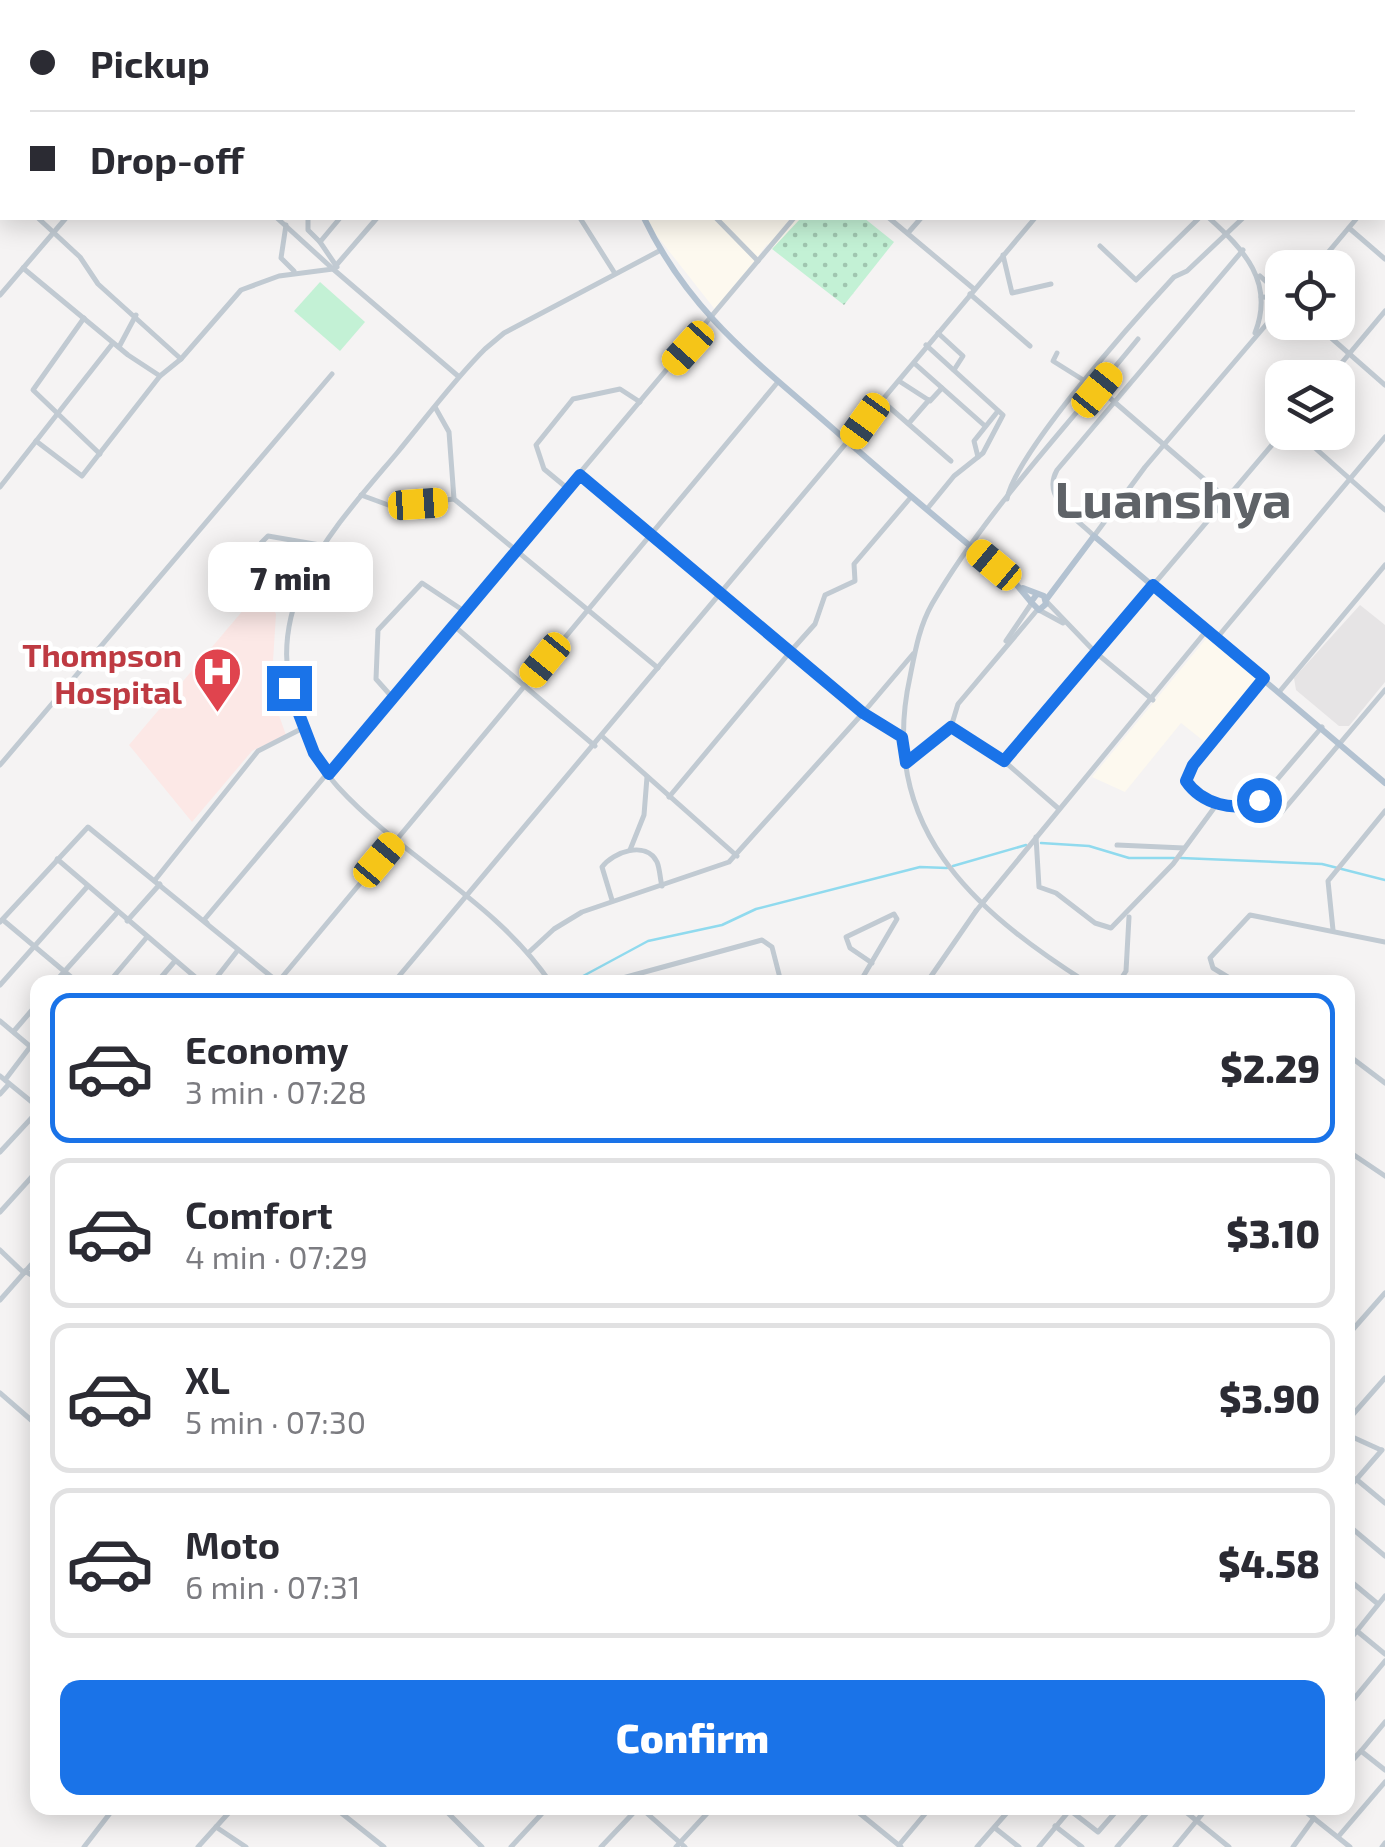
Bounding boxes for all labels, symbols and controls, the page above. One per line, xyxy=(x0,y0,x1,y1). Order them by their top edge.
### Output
text: Pickup xyxy=(90,40,210,86)
text: Drop-off xyxy=(90,136,244,182)
map controls xyxy=(1265,250,1355,450)
button: locate xyxy=(1265,250,1355,340)
car xyxy=(657,316,719,380)
car xyxy=(1066,357,1128,423)
button: layers xyxy=(1265,360,1355,450)
car xyxy=(835,388,895,454)
district label: Luanshya xyxy=(1054,466,1292,529)
car xyxy=(387,487,449,521)
car xyxy=(961,534,1027,596)
callout: 7 min xyxy=(206,543,372,613)
text: 7 min xyxy=(250,558,331,596)
car xyxy=(514,627,576,693)
place label: Thompson Hospital xyxy=(22,635,183,710)
hospital icon: Thompson Hospital xyxy=(191,646,243,714)
route end xyxy=(267,666,312,711)
route start xyxy=(1237,778,1282,823)
car xyxy=(348,827,410,893)
icon: car xyxy=(65,1023,155,1113)
text: Economy xyxy=(185,1026,349,1072)
text: $2.29 xyxy=(1220,1045,1320,1091)
text: 3 min · 07:28 xyxy=(185,1072,367,1110)
icon: car xyxy=(65,1188,155,1278)
text: Comfort xyxy=(185,1191,333,1237)
text: $3.10 xyxy=(1226,1210,1320,1256)
text: 4 min · 07:29 xyxy=(185,1237,368,1275)
icon: car xyxy=(65,1353,155,1443)
text: XL xyxy=(185,1356,230,1402)
text: $3.90 xyxy=(1219,1375,1320,1421)
text: 5 min · 07:30 xyxy=(185,1402,366,1440)
icon: car xyxy=(65,1518,155,1608)
text: Moto xyxy=(185,1521,280,1567)
text: $4.58 xyxy=(1218,1540,1320,1586)
text: 6 min · 07:31 xyxy=(185,1567,361,1605)
button: Confirm xyxy=(60,1680,1325,1795)

